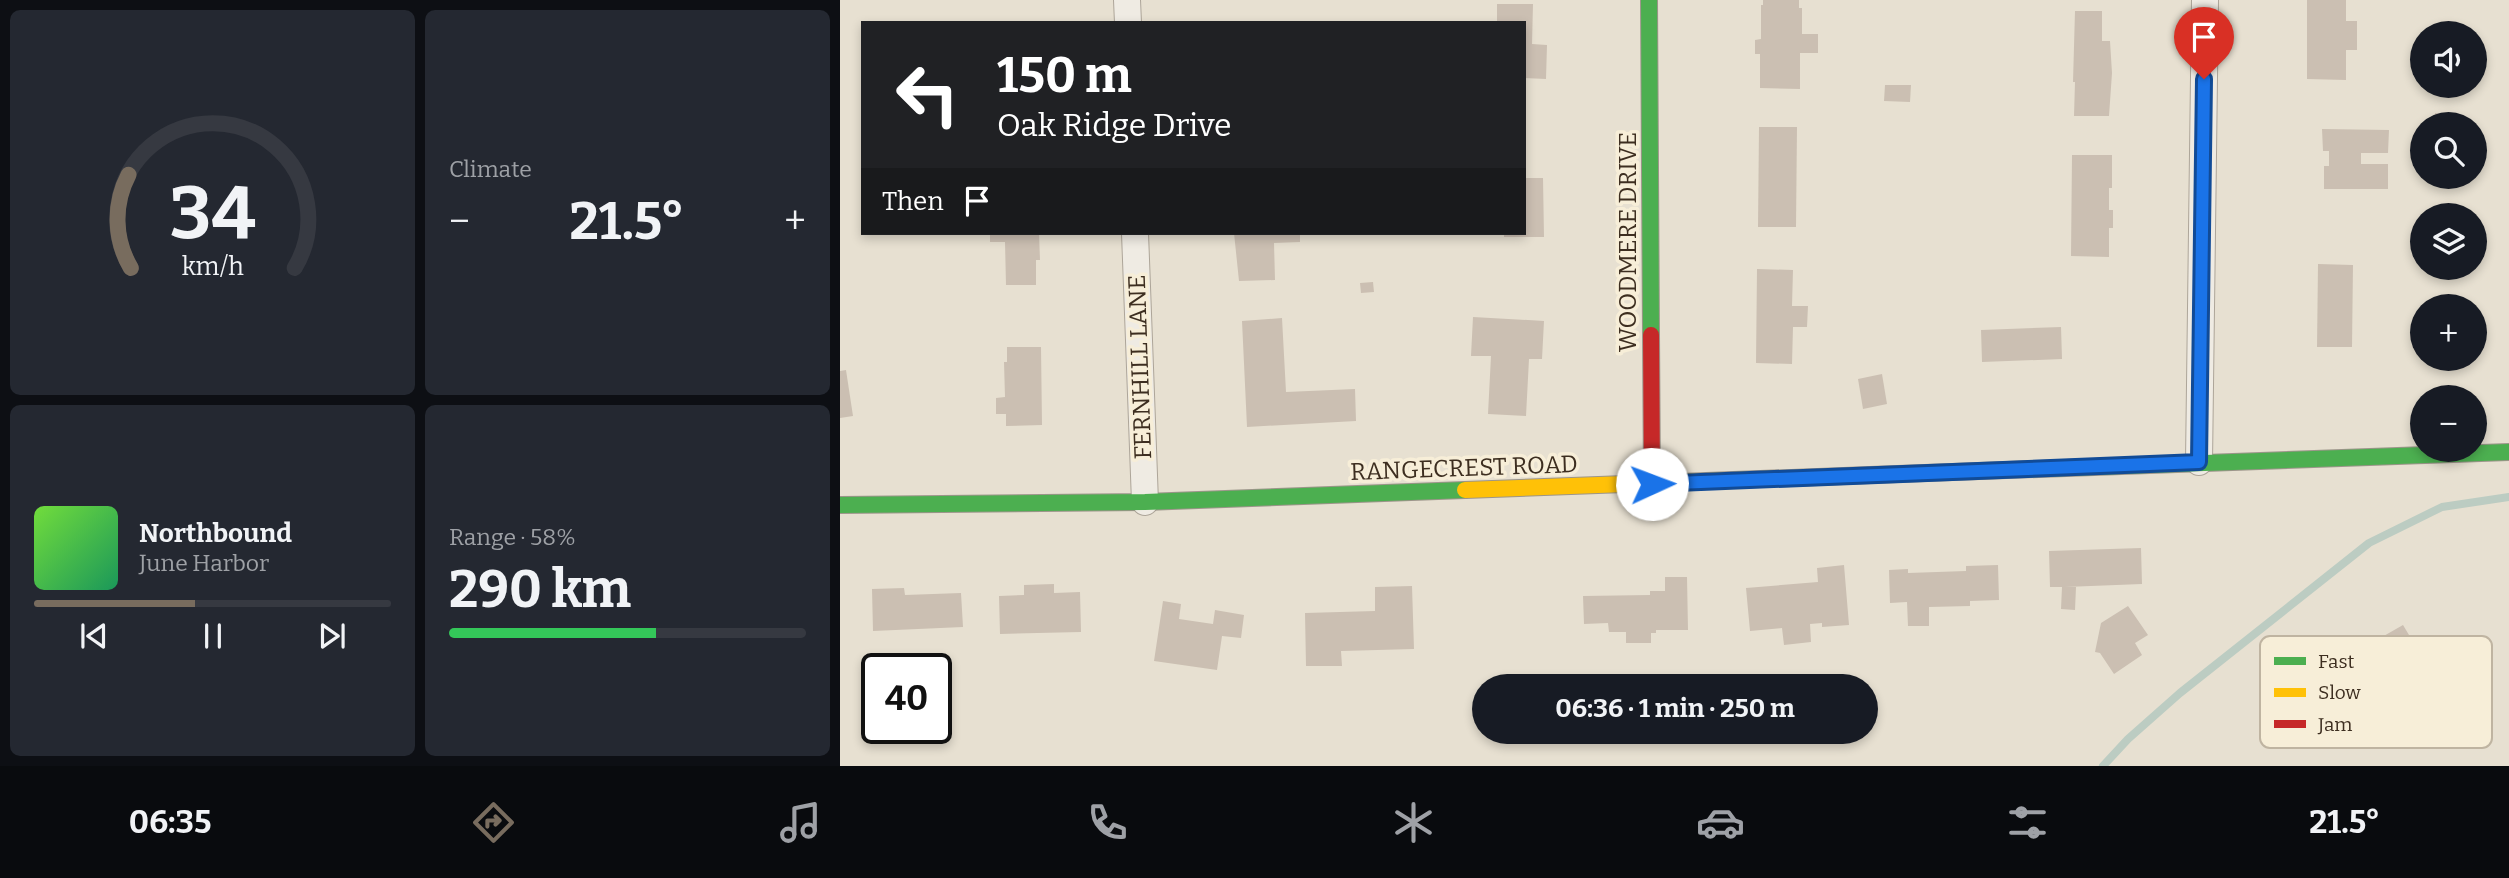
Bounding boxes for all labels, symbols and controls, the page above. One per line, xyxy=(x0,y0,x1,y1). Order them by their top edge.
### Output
pin xyxy=(2174,7,2234,79)
icon: arrive xyxy=(2185,18,2223,56)
map controls xyxy=(2410,21,2487,462)
button: sound xyxy=(2410,21,2487,98)
text: 150 m xyxy=(997,46,1132,105)
icon: left xyxy=(882,49,973,140)
text: Oak Ridge Drive xyxy=(997,106,1232,144)
button: search xyxy=(2410,112,2487,189)
street label: WOODMERE DRIVE xyxy=(1614,132,1642,352)
text: Climate xyxy=(449,155,532,183)
text: 34 xyxy=(169,171,256,258)
icon: arrive xyxy=(958,182,996,220)
text: Then xyxy=(882,186,944,217)
text: 21.5° xyxy=(570,190,685,253)
text: − xyxy=(449,198,470,244)
text: + xyxy=(784,198,806,244)
button: layers xyxy=(2410,203,2487,280)
text: km/h xyxy=(182,252,244,282)
street label: FERNHILL LANE xyxy=(1123,274,1157,460)
button: + xyxy=(2410,294,2487,371)
button: − xyxy=(2410,385,2487,462)
position arrow xyxy=(1615,447,1689,521)
street label: RANGECREST ROAD xyxy=(1350,450,1578,486)
text: Northbound xyxy=(139,518,292,549)
text: Range · 58% xyxy=(449,523,576,551)
text: June Harbor xyxy=(139,549,269,577)
text: 290 km xyxy=(449,558,631,621)
icon: previous xyxy=(75,617,113,655)
icon: pause xyxy=(194,617,232,655)
icon: next xyxy=(313,617,351,655)
legend xyxy=(2260,636,2492,748)
text: Fast xyxy=(2318,650,2355,673)
speed limit sign: 40 xyxy=(861,653,952,744)
text: Slow xyxy=(2318,681,2361,704)
text: 06:36 · 1 min · 250 m xyxy=(1555,693,1795,724)
text: Jam xyxy=(2317,713,2352,736)
icon: directions xyxy=(469,798,518,847)
icon: music xyxy=(776,798,825,847)
icon: phone xyxy=(1083,798,1132,847)
icon: climate xyxy=(1389,798,1438,847)
icon: car xyxy=(1696,798,1745,847)
icon: filters xyxy=(2003,798,2052,847)
text: 06:35 xyxy=(129,803,211,841)
text: 21.5° xyxy=(2309,803,2380,841)

